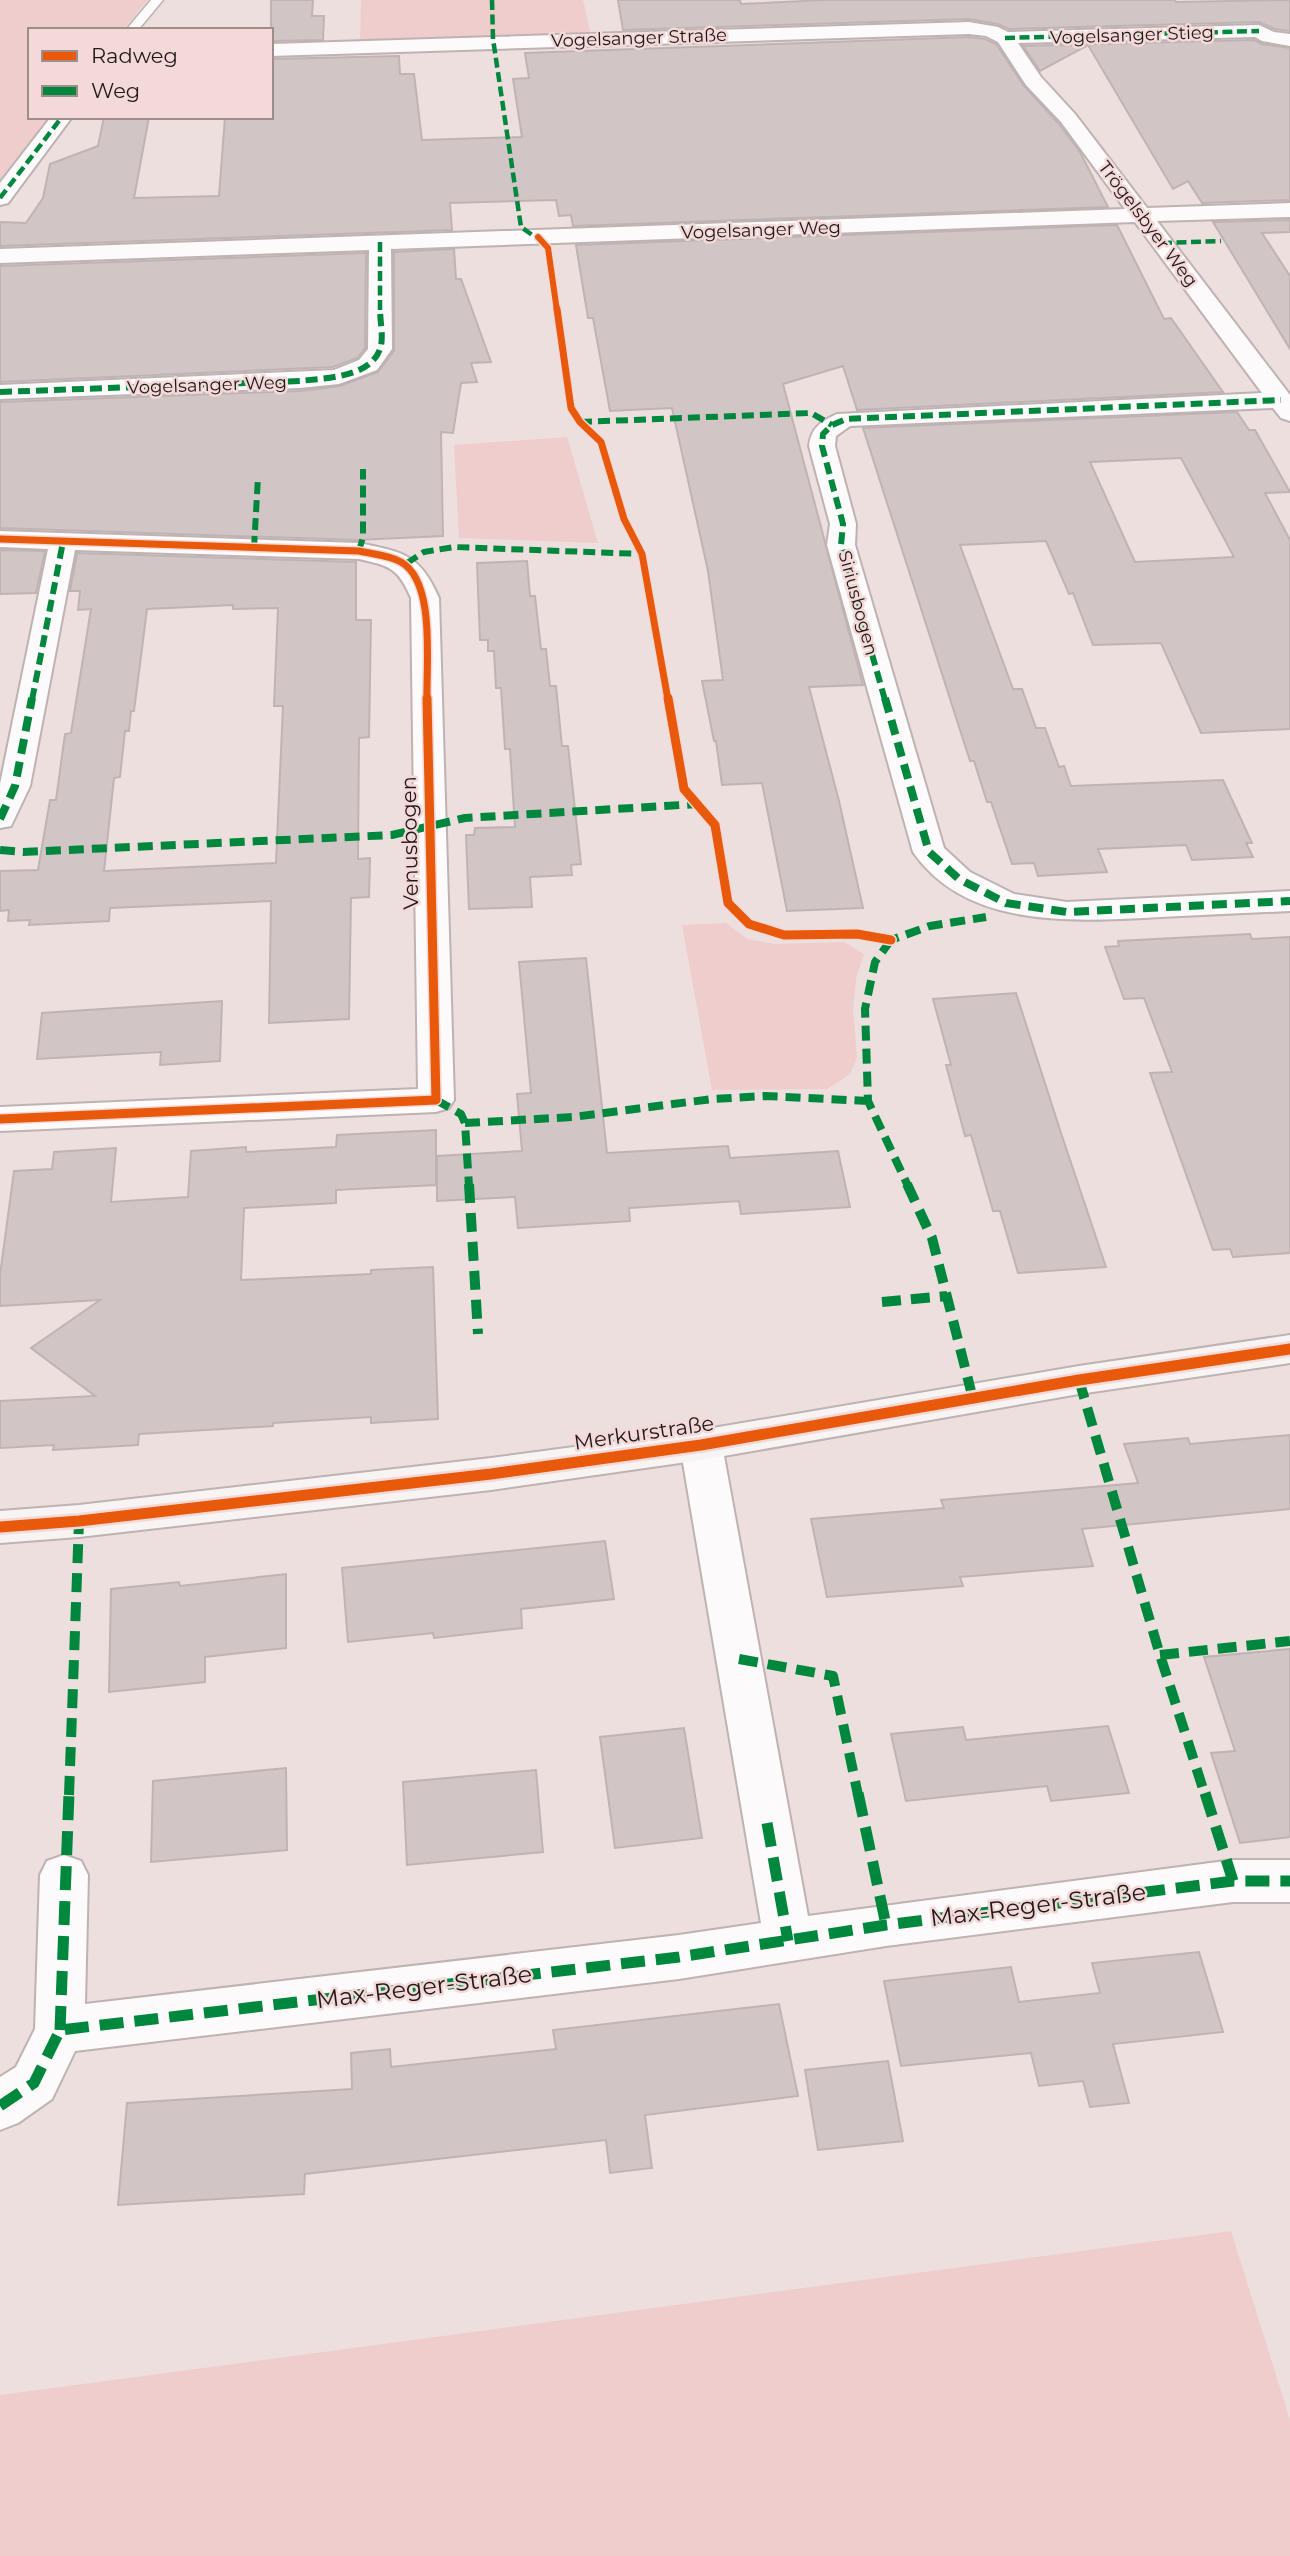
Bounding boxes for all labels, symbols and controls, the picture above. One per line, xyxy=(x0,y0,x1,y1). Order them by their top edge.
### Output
street label: Vogelsanger Stieg xyxy=(1050,21,1214,49)
street label: Vogelsanger Straße xyxy=(551,24,727,52)
legend xyxy=(28,28,273,119)
text: Radweg xyxy=(91,43,178,68)
text: Weg xyxy=(91,78,140,103)
street label: Trögelsbyer Weg xyxy=(1094,157,1202,291)
street label: Vogelsanger Weg xyxy=(681,216,841,244)
street label: Vogelsanger Weg xyxy=(127,371,287,399)
street label: Siriusbogen xyxy=(833,548,883,658)
street label: Venusbogen xyxy=(396,776,423,910)
street label: Merkurstraße xyxy=(572,1410,716,1455)
street label: Max-Reger-Straße xyxy=(928,1877,1148,1932)
street label: Max-Reger-Straße xyxy=(314,1959,534,2014)

